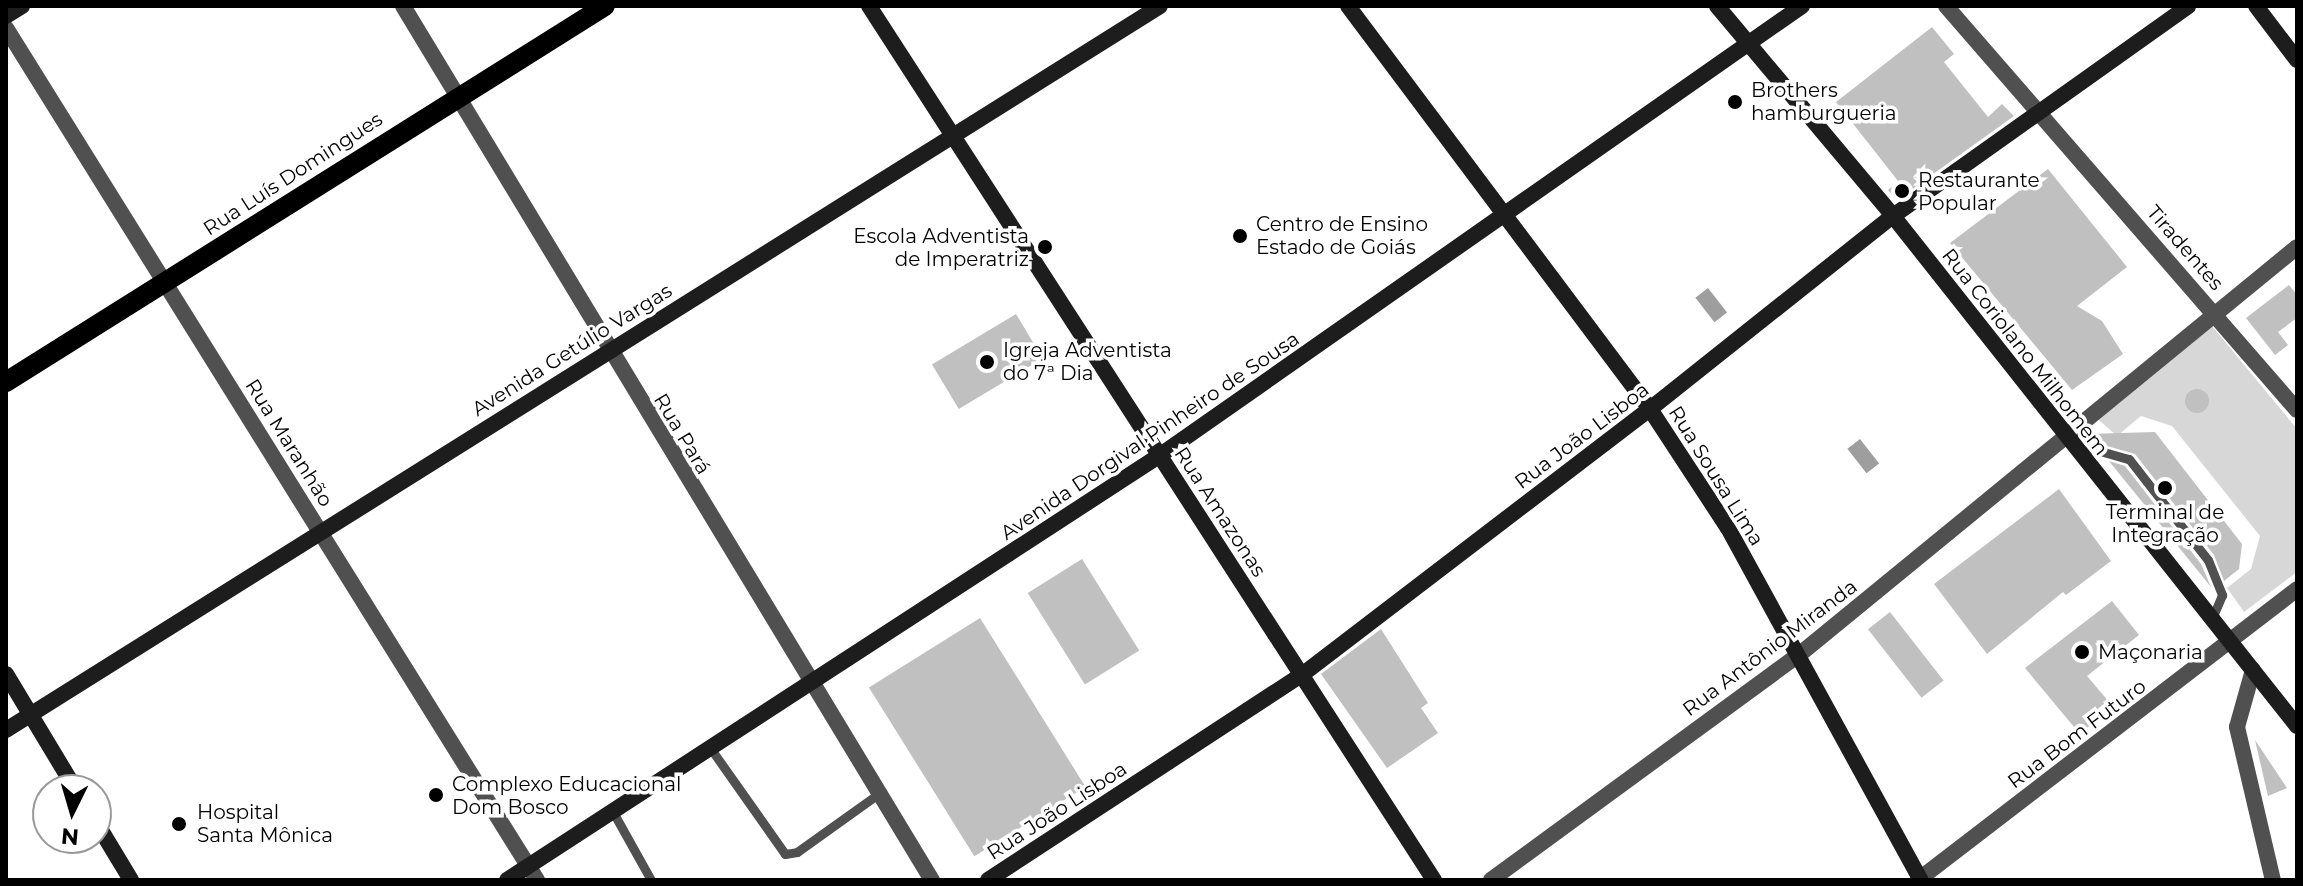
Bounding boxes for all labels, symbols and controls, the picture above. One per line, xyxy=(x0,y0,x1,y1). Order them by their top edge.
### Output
place label: Brothers hamburgueria xyxy=(1751,78,1897,125)
marker: Brothers hamburgueria xyxy=(1726,93,1744,111)
street label: Rua Luís Domingues xyxy=(199,107,387,241)
place label: Restaurante Popular xyxy=(1918,168,2040,215)
marker: Restaurante Popular xyxy=(1893,182,1911,200)
street label: Tiradentes xyxy=(2142,201,2228,295)
place label: Centro de Ensino Estado de Goiás xyxy=(1256,212,1428,259)
place label: Escola Adventista de Imperatriz xyxy=(853,224,1029,271)
marker: Centro de Ensino Estado de Goiás xyxy=(1231,227,1249,245)
marker: Escola Adventista de Imperatriz xyxy=(1036,238,1054,256)
street label: Rua Coriolano Milhomem xyxy=(1937,244,2113,460)
street label: Avenida Getúlio Vargas xyxy=(468,279,676,421)
street label: Avenida Dorgival Pinheiro de Sousa xyxy=(996,327,1304,545)
place label: Igreja Adventista do 7ª Dia xyxy=(1003,338,1172,385)
marker: Igreja Adventista do 7ª Dia xyxy=(978,353,996,371)
street label: Rua Maranhão xyxy=(240,375,338,511)
street label: Rua João Lisboa xyxy=(1510,378,1654,494)
street label: Rua Pará xyxy=(649,389,715,479)
street label: Rua Sousa Lima xyxy=(1663,402,1769,550)
street label: Rua Amazonas xyxy=(1169,443,1271,581)
marker: Terminal de Integração xyxy=(2156,479,2174,497)
place label: Terminal de Integração xyxy=(2106,500,2224,547)
street label: Rua Antônio Miranda xyxy=(1678,575,1862,721)
place label: Maçonaria xyxy=(2098,640,2203,664)
marker: Maçonaria xyxy=(2073,643,2091,661)
street label: Rua Bom Futuro xyxy=(2003,674,2151,794)
street label: Rua João Lisboa xyxy=(983,757,1131,865)
place label: Complexo Educacional Dom Bosco xyxy=(452,772,681,819)
north arrow xyxy=(32,774,112,854)
marker: Complexo Educacional Dom Bosco xyxy=(427,786,445,804)
place label: Hospital Santa Mônica xyxy=(197,800,333,847)
marker: Hospital Santa Mônica xyxy=(168,813,190,835)
text: N xyxy=(60,822,80,851)

